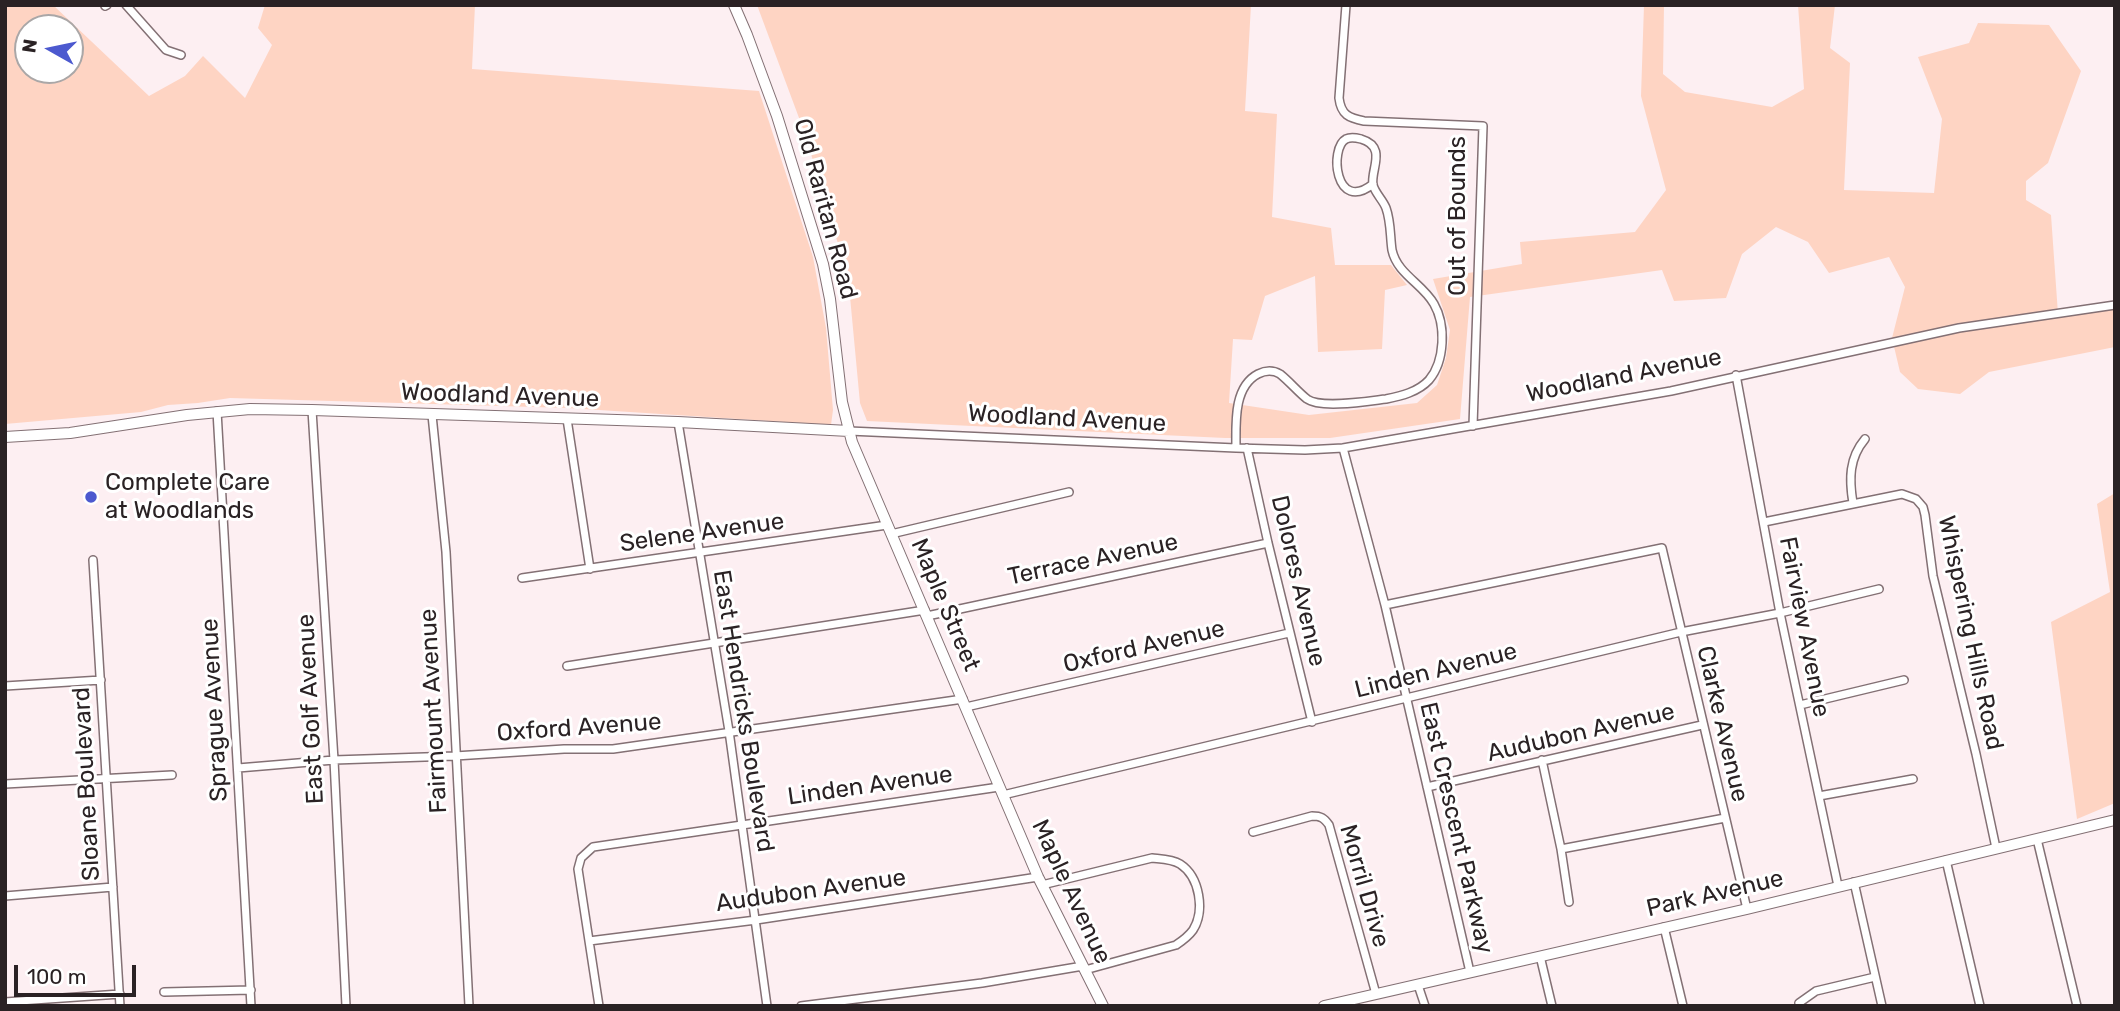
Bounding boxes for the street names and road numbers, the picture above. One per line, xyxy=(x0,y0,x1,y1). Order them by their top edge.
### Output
street label: Old Raritan Road xyxy=(787,115,863,303)
street label: Out of Bounds xyxy=(1444,136,1472,296)
street label: Woodland Avenue xyxy=(1524,343,1724,409)
street label: Woodland Avenue xyxy=(400,378,600,414)
street label: Woodland Avenue xyxy=(967,399,1167,439)
street label: Dolores Avenue xyxy=(1264,493,1332,669)
street label: Selene Avenue xyxy=(618,507,786,559)
street label: Whispering Hills Road xyxy=(1931,513,2009,753)
street label: Terrace Avenue xyxy=(1005,528,1181,592)
street label: Maple Street xyxy=(904,534,986,676)
street label: Fairview Avenue xyxy=(1772,534,1836,720)
street label: East Hendricks Boulevard xyxy=(706,568,780,854)
street label: Fairmount Avenue xyxy=(414,608,454,814)
street label: East Golf Avenue xyxy=(292,613,330,805)
street label: Oxford Avenue xyxy=(1060,614,1228,680)
street label: Sprague Avenue xyxy=(196,618,234,802)
street label: Linden Avenue xyxy=(1352,637,1520,705)
street label: Clarke Avenue xyxy=(1690,643,1754,805)
street label: Sloane Boulevard xyxy=(68,686,106,882)
street label: Audubon Avenue xyxy=(1484,697,1678,769)
street label: East Crescent Parkway xyxy=(1413,699,1499,957)
street label: Oxford Avenue xyxy=(496,708,662,748)
street label: Linden Avenue xyxy=(786,760,954,812)
street label: Maple Avenue xyxy=(1025,815,1117,969)
street label: Morril Drive xyxy=(1333,821,1395,951)
street label: Audubon Avenue xyxy=(714,863,908,919)
street label: Park Avenue xyxy=(1644,864,1786,924)

